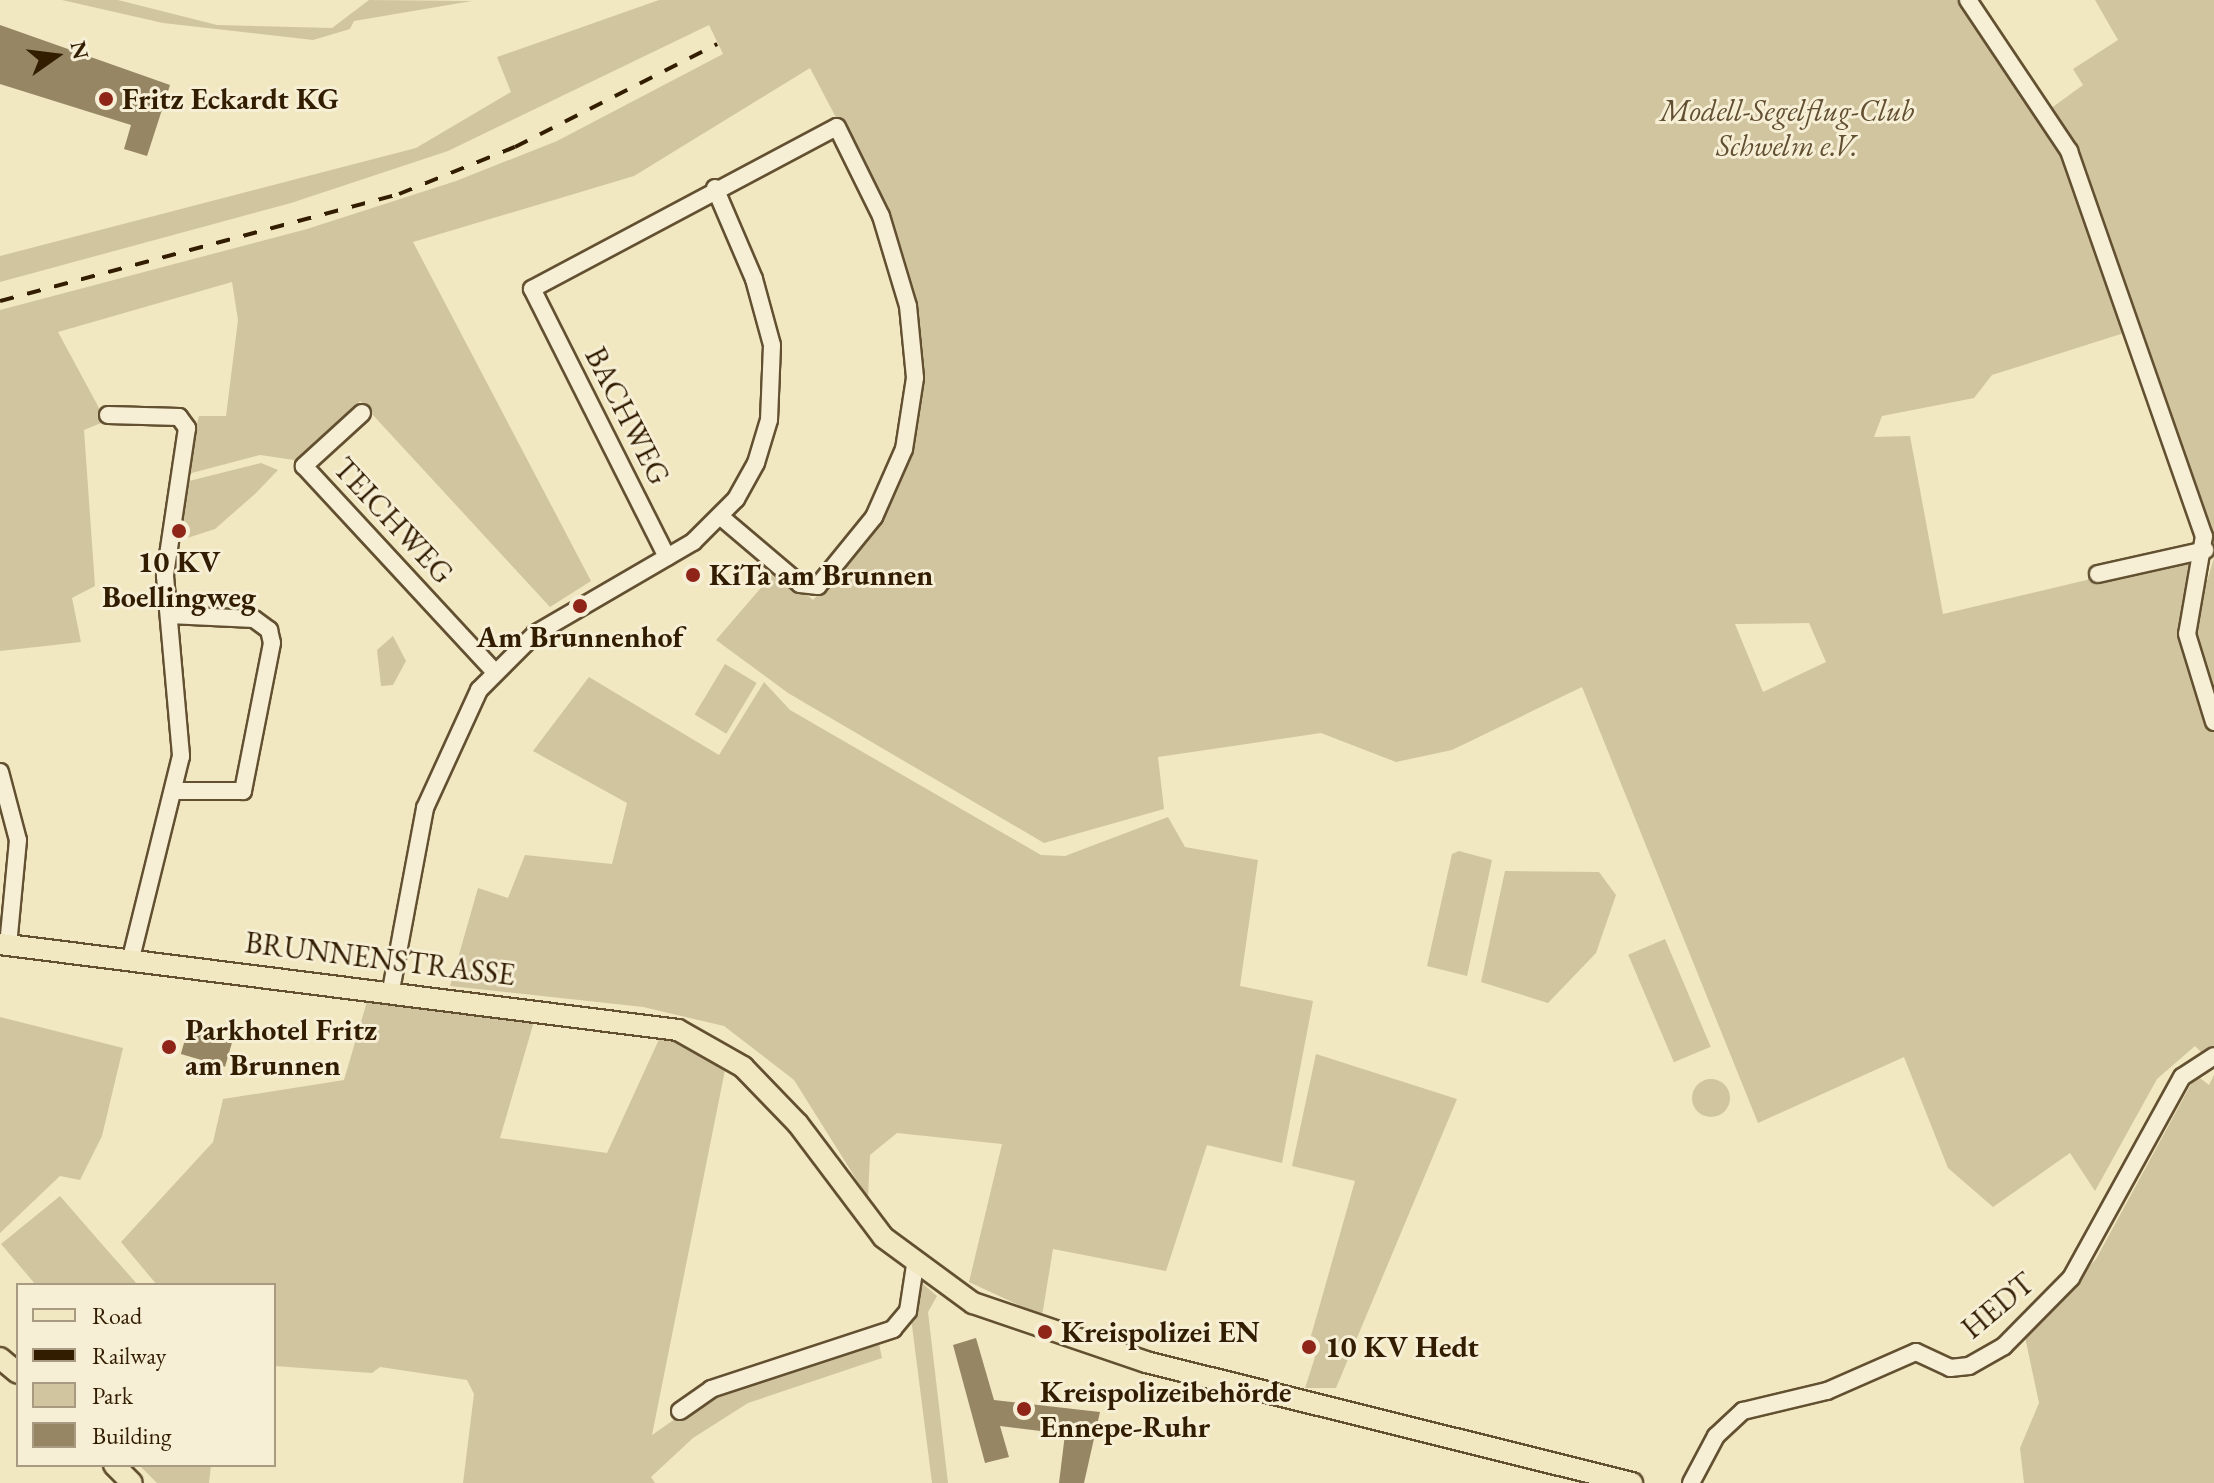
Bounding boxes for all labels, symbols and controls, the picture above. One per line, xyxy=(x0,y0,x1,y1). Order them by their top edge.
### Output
north arrow xyxy=(16,16,96,96)
text: N xyxy=(64,38,96,62)
place label: Fritz Eckardt KG xyxy=(122,81,339,117)
marker: Fritz Eckardt KG xyxy=(97,90,115,108)
park label: Modell-Segelflug-Club Schwelm e.V. xyxy=(1660,93,1914,164)
street label: BACHWEG xyxy=(577,341,677,491)
street label: TEICHWEG xyxy=(326,451,460,591)
marker: 10 KV Boellingweg xyxy=(170,522,188,540)
place label: 10 KV Boellingweg xyxy=(102,544,256,614)
place label: KiTa am Brunnen xyxy=(709,557,933,593)
marker: KiTa am Brunnen xyxy=(684,566,702,584)
marker: Am Brunnenhof xyxy=(571,597,589,615)
place label: Am Brunnenhof xyxy=(477,619,683,655)
street label: BRUNNENSTRASSE xyxy=(243,925,517,993)
place label: Parkhotel Fritz am Brunnen xyxy=(185,1012,377,1082)
marker: Parkhotel Fritz am Brunnen xyxy=(160,1038,178,1056)
street label: HEDT xyxy=(1955,1265,2041,1347)
legend xyxy=(16,1283,276,1467)
text: Road xyxy=(92,1300,142,1331)
place label: Kreispolizei EN xyxy=(1061,1314,1260,1350)
marker: Kreispolizei EN xyxy=(1036,1323,1054,1341)
place label: 10 KV Hedt xyxy=(1325,1329,1479,1365)
marker: 10 KV Hedt xyxy=(1300,1338,1318,1356)
text: Railway xyxy=(92,1340,166,1371)
place label: Kreispolizeibehörde Ennepe-Ruhr xyxy=(1040,1374,1291,1444)
text: Park xyxy=(92,1380,133,1411)
marker: Kreispolizeibehörde Ennepe-Ruhr xyxy=(1015,1400,1033,1418)
text: Building xyxy=(92,1420,172,1451)

